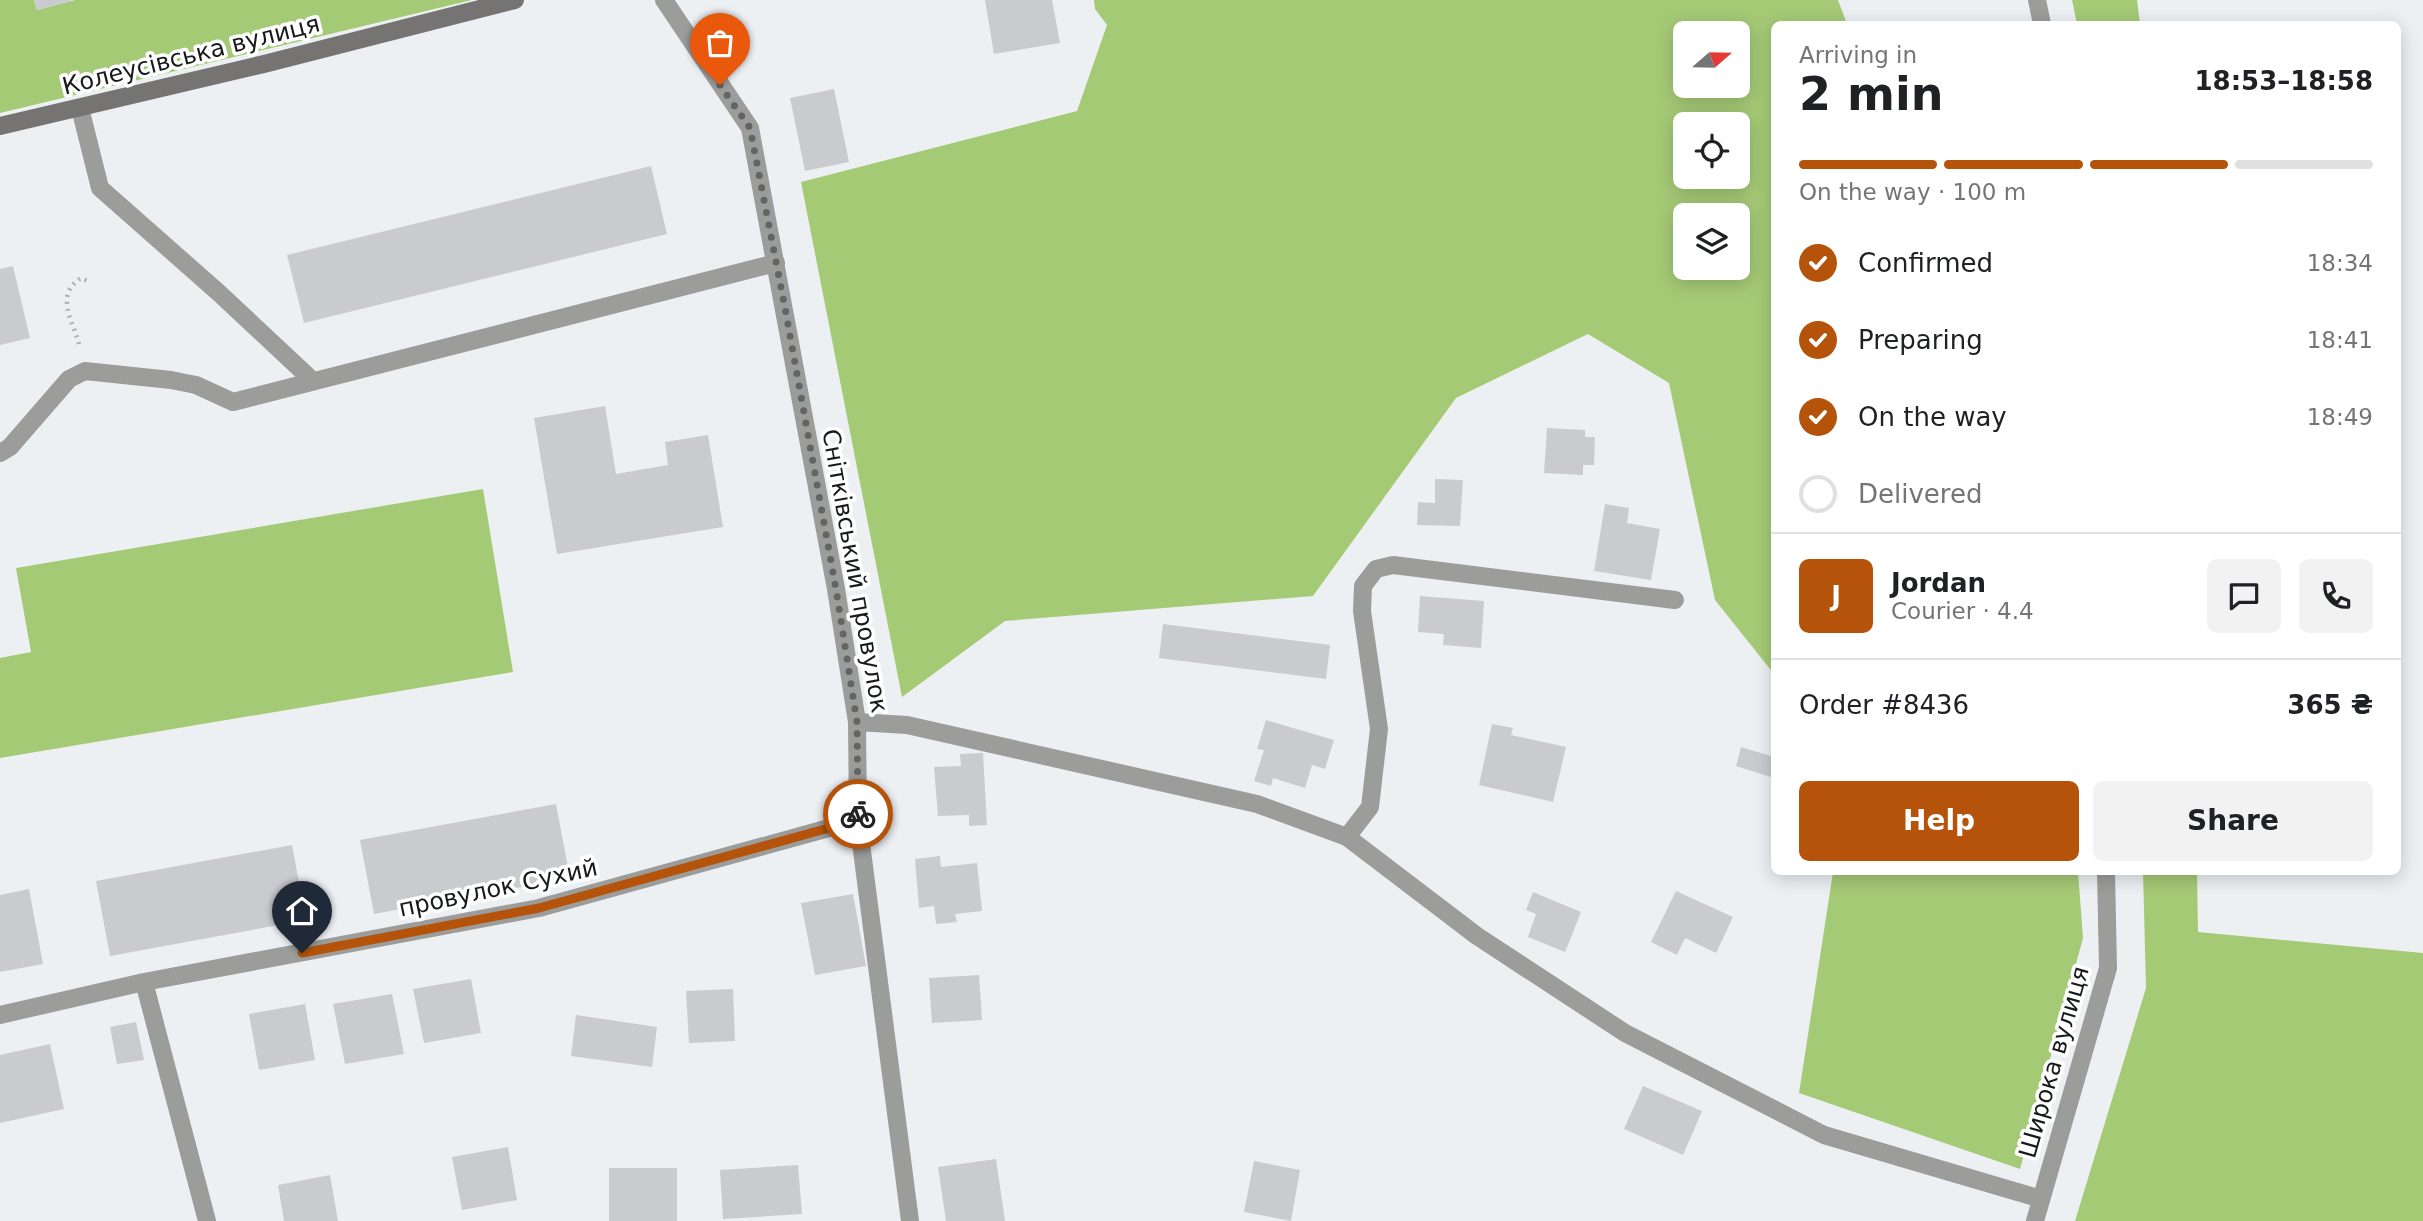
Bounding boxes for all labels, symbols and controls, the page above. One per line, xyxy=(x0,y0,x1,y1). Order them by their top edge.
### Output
street label: Колеусівська вулиця xyxy=(59,9,323,101)
pin xyxy=(690,13,750,85)
north arrow xyxy=(1673,21,1750,98)
map controls xyxy=(1673,21,1750,280)
icon: bag xyxy=(701,24,739,62)
text: Arriving in xyxy=(1799,42,1917,68)
text: 18:53–18:58 xyxy=(2194,66,2373,96)
text: 2 min xyxy=(1799,67,1943,121)
button: locate xyxy=(1673,112,1750,189)
text: On the way · 100 m xyxy=(1799,179,2026,205)
button: layers xyxy=(1673,203,1750,280)
icon: check xyxy=(1799,244,1837,282)
text: Confirmed xyxy=(1858,248,1993,278)
text: 18:34 xyxy=(2307,250,2373,276)
icon: check xyxy=(1799,321,1837,359)
text: Preparing xyxy=(1858,325,1983,355)
text: 18:41 xyxy=(2307,327,2373,353)
icon: check xyxy=(1799,398,1837,436)
text: On the way xyxy=(1858,402,2007,432)
text: 18:49 xyxy=(2307,404,2373,430)
street label: Снітківський провулок xyxy=(816,427,894,715)
text: Delivered xyxy=(1858,479,1982,509)
button: chat xyxy=(2207,559,2281,633)
button: phone xyxy=(2299,559,2373,633)
text: Jordan xyxy=(1891,568,1986,598)
text: J xyxy=(1831,581,1841,611)
text: Courier · 4.4 xyxy=(1891,598,2034,624)
text: Order #8436 xyxy=(1799,690,1969,720)
text: 365 ₴ xyxy=(2287,690,2373,720)
courier xyxy=(823,779,893,849)
button: Help xyxy=(1799,781,2079,861)
button: Share xyxy=(2093,781,2373,861)
icon: bike xyxy=(839,795,877,833)
street label: провулок Сухий xyxy=(396,853,600,923)
pin xyxy=(272,881,332,953)
icon: home xyxy=(283,892,321,930)
street label: Широка вулиця xyxy=(2013,963,2095,1161)

